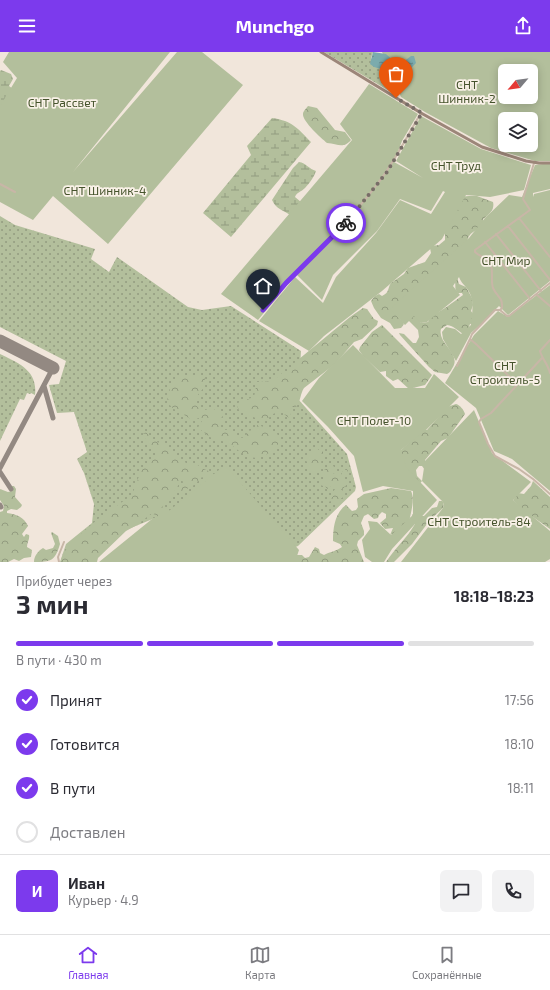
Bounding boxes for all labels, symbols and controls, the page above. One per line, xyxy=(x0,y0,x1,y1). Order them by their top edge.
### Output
icon: menu xyxy=(16,15,38,37)
text: Munchgo xyxy=(236,15,314,37)
icon: share xyxy=(512,15,534,37)
pin xyxy=(379,57,413,98)
icon: bag xyxy=(385,63,407,85)
north arrow xyxy=(498,64,538,104)
map controls xyxy=(498,64,538,152)
park label: СНТ Шинник-2 xyxy=(438,77,496,105)
park label: СНТ Рассвет xyxy=(28,95,96,109)
button: layers xyxy=(498,112,538,152)
park label: СНТ Труд xyxy=(431,158,481,173)
park label: СНТ Шинник-4 xyxy=(64,183,146,197)
courier xyxy=(326,203,366,243)
icon: bike xyxy=(335,212,357,234)
park label: СНТ Мир xyxy=(481,253,531,267)
pin xyxy=(246,269,280,310)
icon: home xyxy=(252,275,274,297)
park label: СНТ Строитель-5 xyxy=(470,358,540,386)
park label: СНТ Полет-10 xyxy=(337,413,411,427)
park label: СНТ Строитель-84 xyxy=(427,514,531,528)
text: Прибудет через xyxy=(16,573,112,589)
text: 18:18–18:23 xyxy=(454,587,534,605)
text: 3 мин xyxy=(16,588,88,619)
text: В пути · 430 m xyxy=(16,652,102,668)
icon: check xyxy=(16,689,38,711)
text: Принят xyxy=(50,691,102,709)
text: 17:56 xyxy=(505,692,534,708)
icon: check xyxy=(16,733,38,755)
text: Готовится xyxy=(50,735,120,753)
text: 18:10 xyxy=(505,736,534,752)
icon: check xyxy=(16,777,38,799)
text: В пути xyxy=(50,779,95,797)
text: 18:11 xyxy=(508,780,534,796)
text: Доставлен xyxy=(50,823,126,841)
button: chat xyxy=(440,870,482,912)
button: phone xyxy=(492,870,534,912)
text: Иван xyxy=(68,874,105,892)
text: И xyxy=(32,882,42,900)
text: Курьер · 4.9 xyxy=(68,892,139,908)
tab: Главная xyxy=(68,944,109,981)
tab: Карта xyxy=(245,944,276,981)
tab: Сохранённые xyxy=(412,944,482,981)

